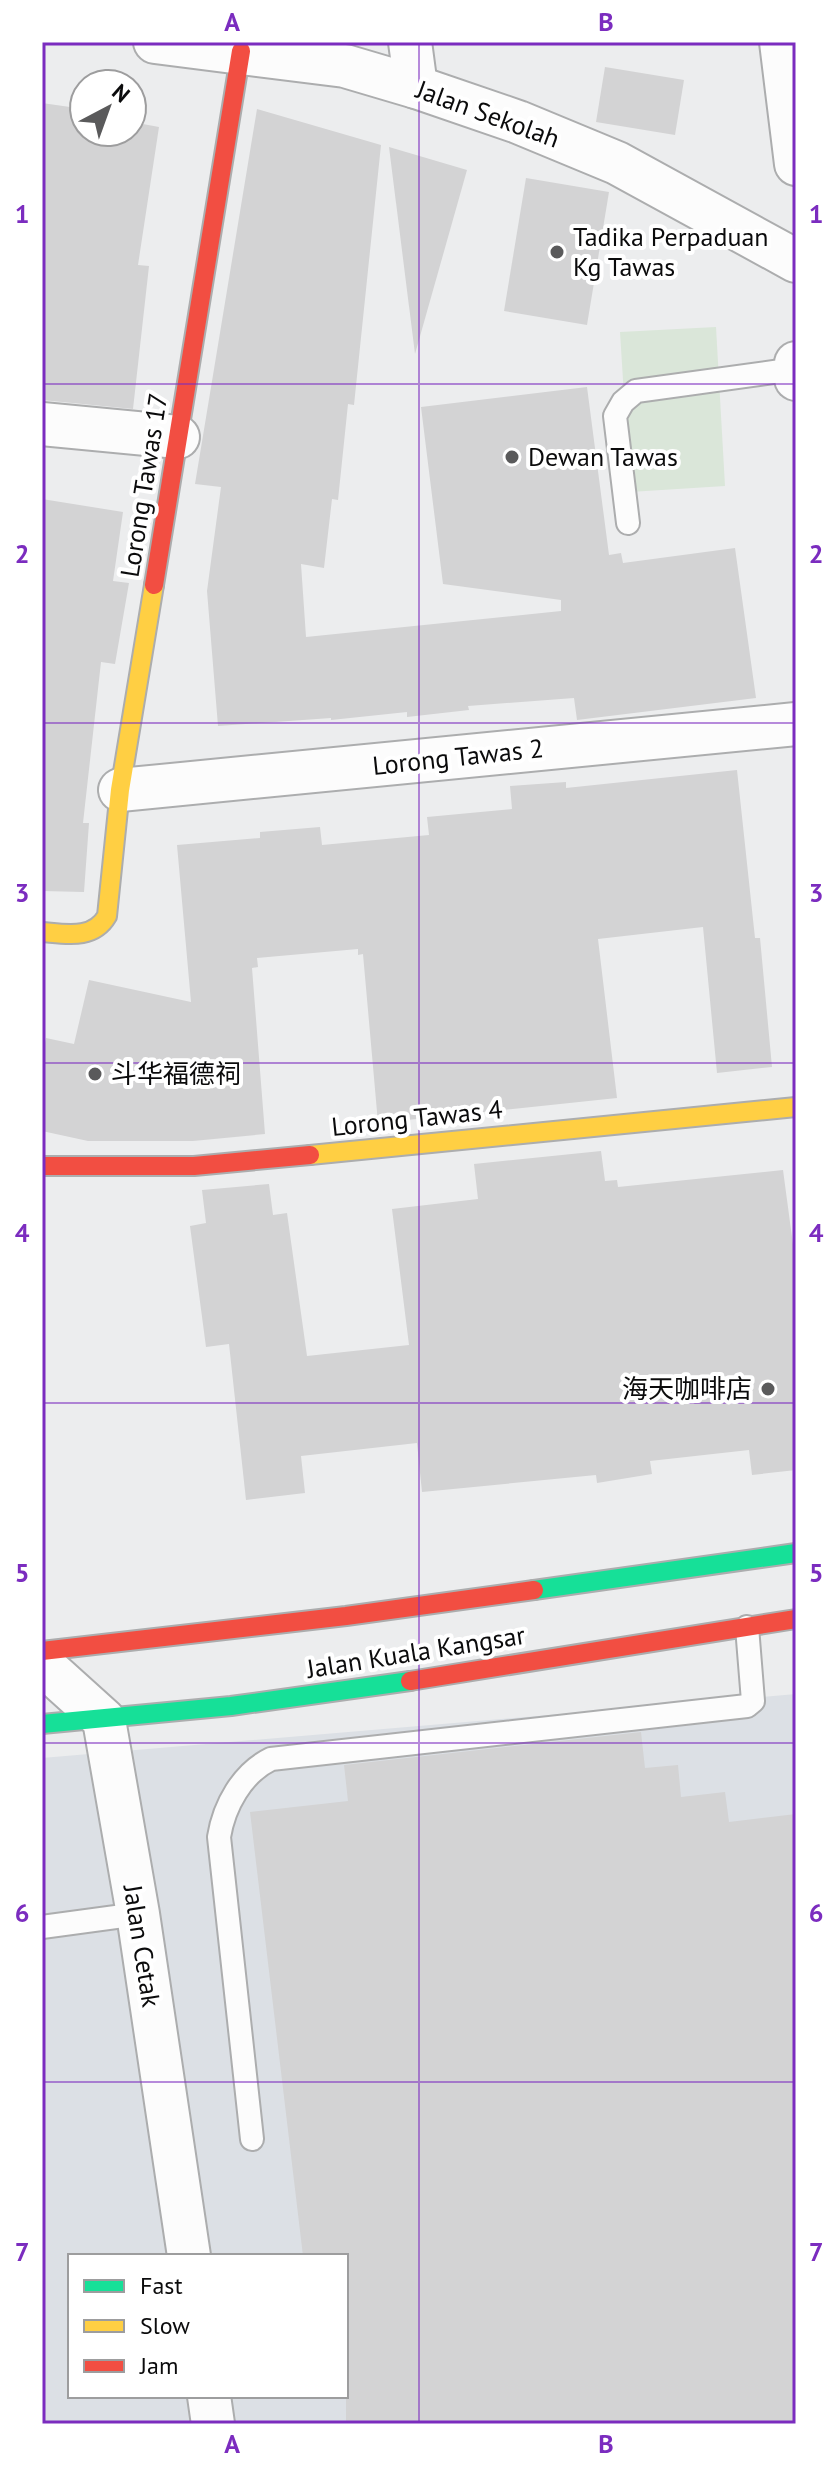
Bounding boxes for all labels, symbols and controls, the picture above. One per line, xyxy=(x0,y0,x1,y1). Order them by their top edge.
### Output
text: A xyxy=(224,5,240,38)
text: B xyxy=(598,5,614,38)
north arrow xyxy=(68,68,148,148)
street label: Jalan Sekolah xyxy=(411,72,564,155)
text: N xyxy=(106,78,136,108)
text: 1 xyxy=(15,197,29,230)
text: 1 xyxy=(809,197,823,230)
place label: Tadika Perpaduan Kg Tawas xyxy=(573,220,769,283)
marker: Tadika Perpaduan Kg Tawas xyxy=(548,243,566,261)
street label: Lorong Tawas 17 xyxy=(113,391,174,579)
place label: Dewan Tawas xyxy=(528,440,678,473)
marker: Dewan Tawas xyxy=(503,448,521,466)
text: 2 xyxy=(15,537,29,570)
text: 2 xyxy=(809,537,823,570)
street label: Lorong Tawas 2 xyxy=(371,731,545,782)
text: 3 xyxy=(15,876,29,909)
text: 3 xyxy=(809,876,823,909)
place label: 斗华福德祠 xyxy=(111,1057,241,1090)
marker: 斗华福德祠 xyxy=(86,1065,104,1083)
street label: Lorong Tawas 4 xyxy=(330,1092,504,1143)
text: 4 xyxy=(15,1216,30,1249)
text: 4 xyxy=(809,1216,824,1249)
place label: 海天咖啡店 xyxy=(622,1372,752,1405)
marker: 海天咖啡店 xyxy=(759,1380,777,1398)
text: 5 xyxy=(15,1556,29,1589)
text: 5 xyxy=(809,1556,823,1589)
street label: Jalan Kuala Kangsar xyxy=(303,1618,528,1685)
street label: Jalan Cetak xyxy=(116,1881,169,2010)
text: 6 xyxy=(15,1896,29,1929)
text: 6 xyxy=(809,1896,823,1929)
text: 7 xyxy=(15,2235,29,2268)
text: 7 xyxy=(809,2235,823,2268)
legend xyxy=(68,2254,348,2398)
text: Fast xyxy=(140,2270,183,2301)
text: Slow xyxy=(140,2310,190,2341)
text: Jam xyxy=(139,2350,178,2381)
text: A xyxy=(224,2427,240,2460)
text: B xyxy=(598,2427,614,2460)

